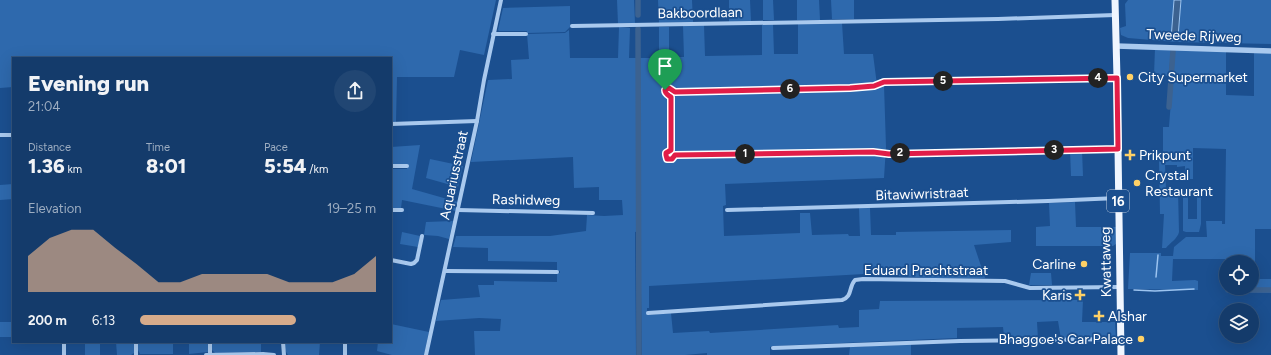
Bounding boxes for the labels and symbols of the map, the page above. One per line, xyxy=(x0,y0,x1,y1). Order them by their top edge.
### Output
street label: Bakboordlaan xyxy=(657,4,743,22)
street label: Tweede Rijweg xyxy=(1146,26,1242,46)
pin xyxy=(648,49,682,90)
pin: 4 xyxy=(1088,68,1108,88)
place label: City Supermarket xyxy=(1138,69,1248,86)
pin: 5 xyxy=(933,71,953,91)
marker: City Supermarket xyxy=(1125,72,1135,82)
pin: 6 xyxy=(780,79,800,99)
street label: Aquariusstraat xyxy=(436,129,472,221)
pin: 3 xyxy=(1044,140,1064,160)
pin: 2 xyxy=(890,143,910,163)
pin: 1 xyxy=(735,144,755,164)
place label: Prikpunt xyxy=(1139,147,1191,164)
marker: Prikpunt xyxy=(1124,149,1136,161)
place label: Crystal Restaurant xyxy=(1145,167,1213,200)
marker: Crystal Restaurant xyxy=(1132,178,1142,188)
street label: Bitawiwristraat xyxy=(875,184,969,204)
road number: 16 xyxy=(1107,190,1129,212)
street label: Rashidweg xyxy=(492,191,560,209)
street label: Kwattaweg xyxy=(1097,227,1115,297)
place label: Carline xyxy=(1032,256,1076,273)
marker: Carline xyxy=(1079,259,1089,269)
street label: Eduard Prachtstraat xyxy=(864,262,988,279)
place label: Karis xyxy=(1042,287,1072,304)
marker: Karis xyxy=(1075,290,1085,300)
place label: Alshar xyxy=(1108,308,1147,325)
marker: Alshar xyxy=(1093,310,1105,322)
place label: Bhaggoe's Car Palace xyxy=(999,331,1133,348)
marker: Bhaggoe's Car Palace xyxy=(1136,334,1146,344)

